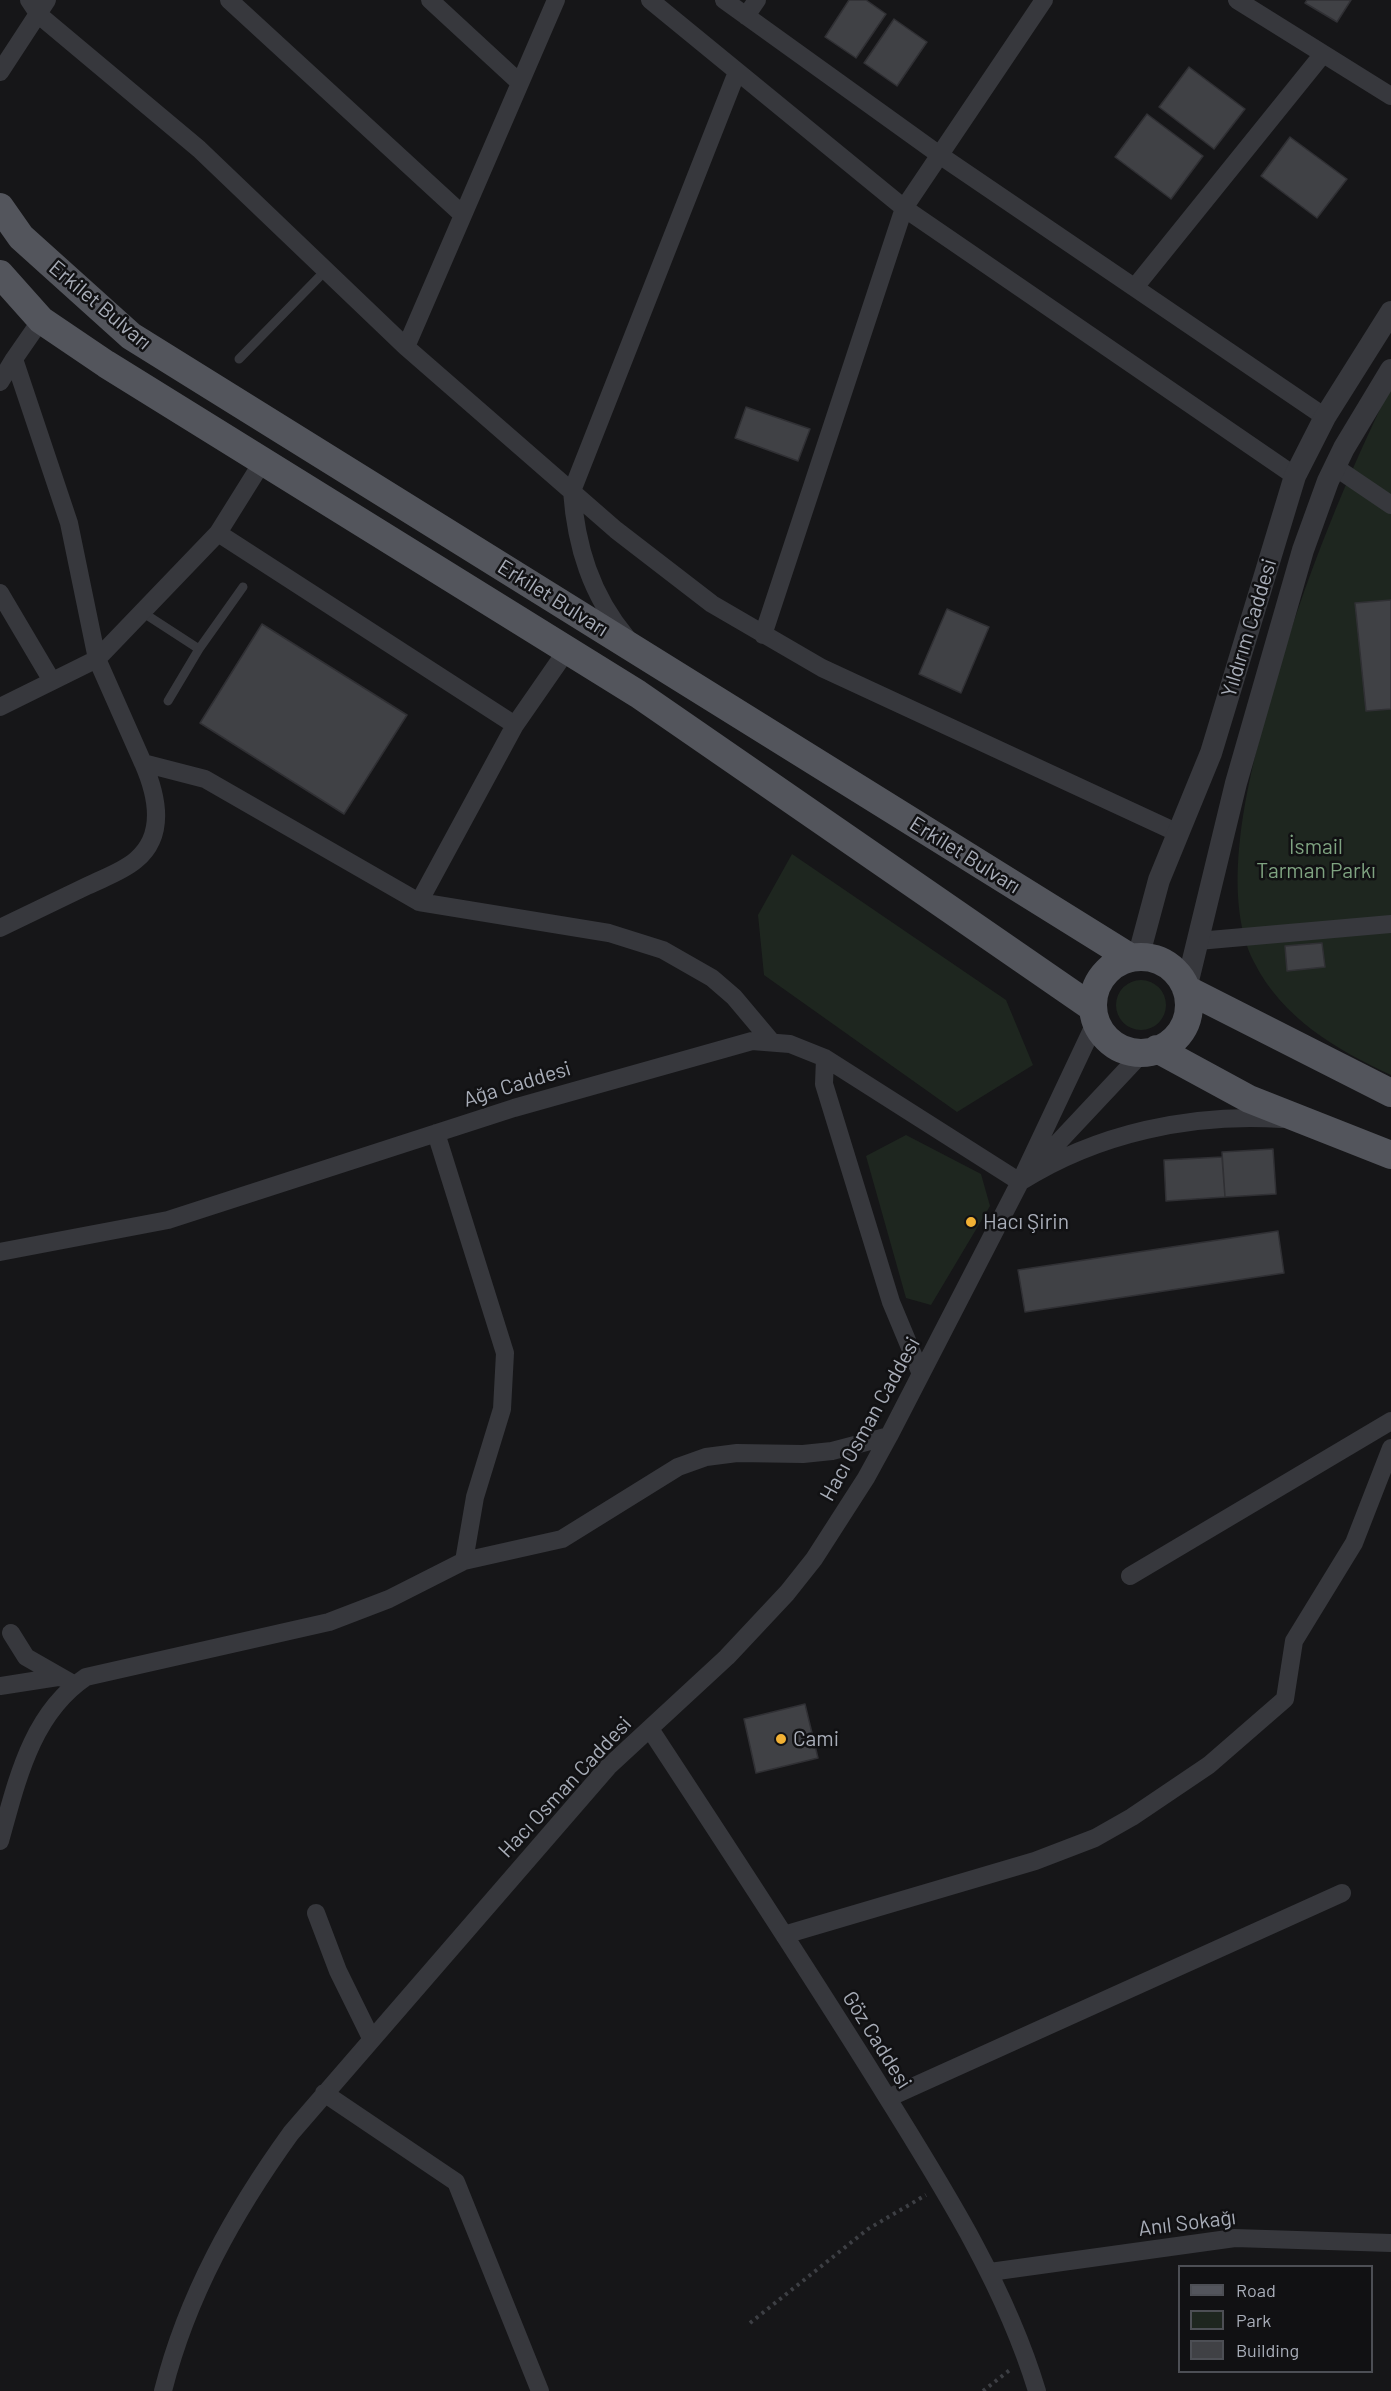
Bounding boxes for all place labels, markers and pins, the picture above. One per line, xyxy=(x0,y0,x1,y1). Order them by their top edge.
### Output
place label: Hacı Şirin xyxy=(983,1209,1069,1235)
marker: Hacı Şirin xyxy=(964,1215,978,1229)
place label: Cami xyxy=(793,1726,839,1752)
marker: Cami xyxy=(774,1732,788,1746)

